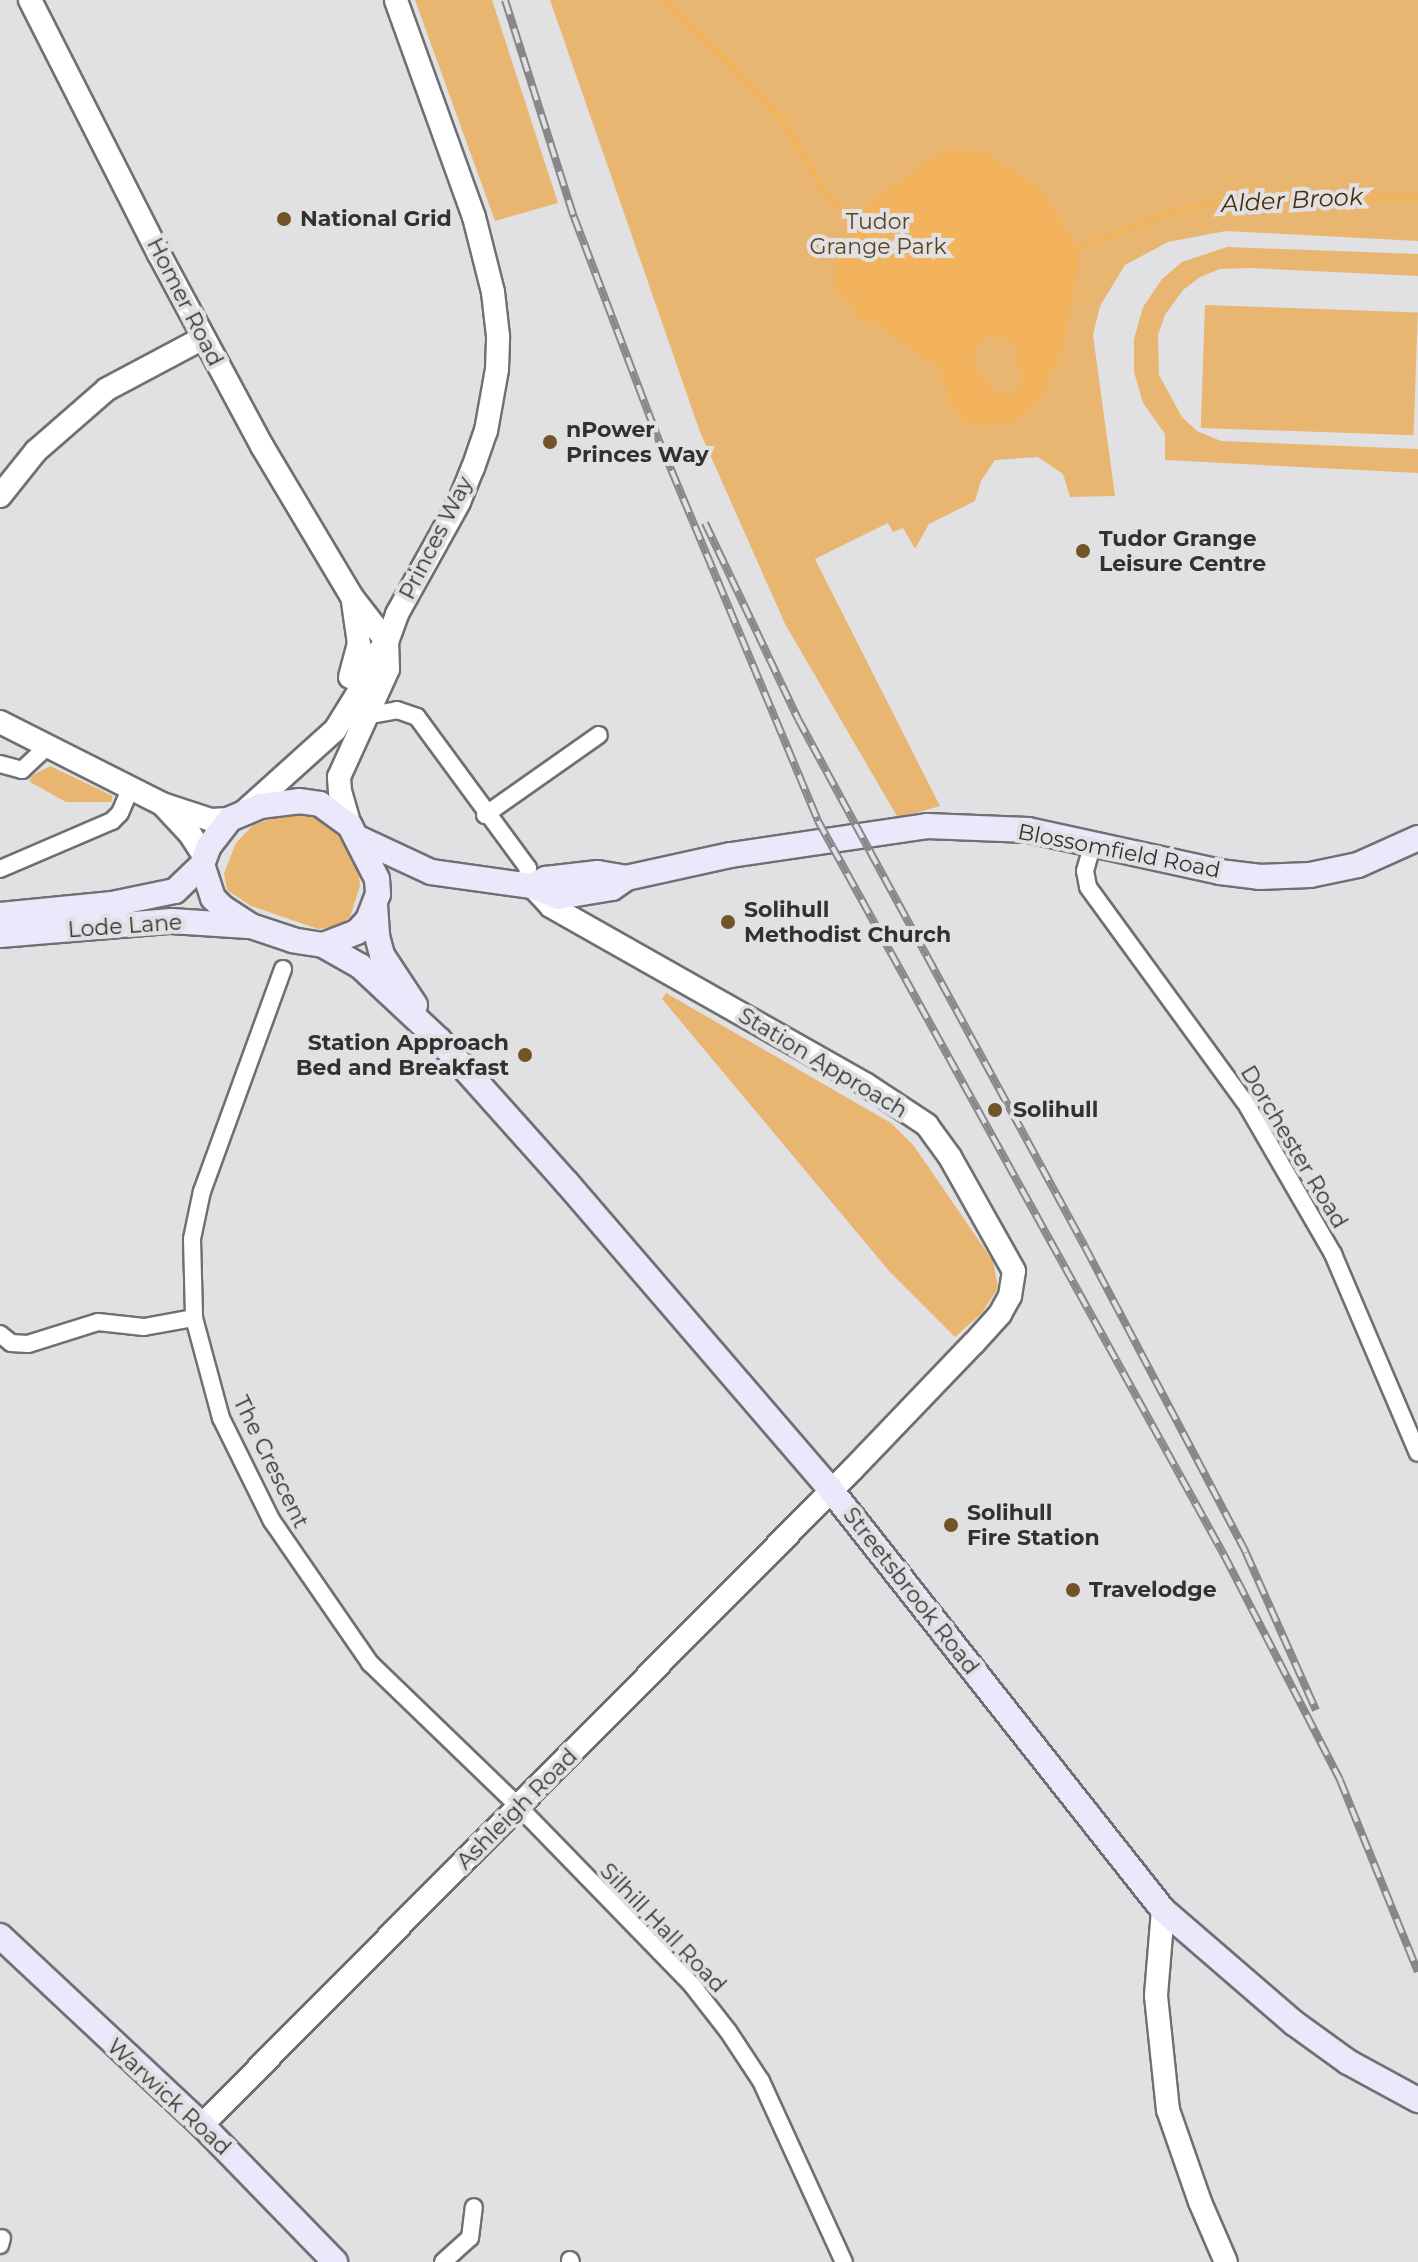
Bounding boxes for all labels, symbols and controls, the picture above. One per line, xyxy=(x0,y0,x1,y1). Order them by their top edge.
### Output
water label: Alder Brook xyxy=(1220,182,1364,218)
place label: National Grid xyxy=(300,206,452,232)
park label: Tudor Grange Park xyxy=(809,208,947,260)
marker: National Grid xyxy=(275,210,293,228)
street label: Homer Road xyxy=(141,233,229,371)
place label: nPower Princes Way xyxy=(566,416,709,468)
marker: nPower Princes Way xyxy=(541,433,559,451)
street label: Princes Way xyxy=(394,472,478,604)
place label: Tudor Grange Leisure Centre xyxy=(1099,525,1266,576)
marker: Tudor Grange Leisure Centre xyxy=(1074,542,1092,560)
street label: Blossomfield Road xyxy=(1016,818,1222,884)
place label: Solihull Methodist Church xyxy=(744,896,951,948)
street label: Lode Lane xyxy=(67,909,183,943)
marker: Solihull Methodist Church xyxy=(719,913,737,931)
street label: Station Approach xyxy=(734,1002,912,1124)
place label: Station Approach Bed and Breakfast xyxy=(296,1029,509,1080)
marker: Station Approach Bed and Breakfast xyxy=(516,1046,534,1064)
street label: Dorchester Road xyxy=(1235,1061,1353,1233)
place label: Solihull xyxy=(1013,1097,1098,1123)
marker: Solihull xyxy=(984,1099,1006,1121)
street label: The Crescent xyxy=(228,1392,314,1532)
place label: Solihull Fire Station xyxy=(967,1499,1100,1550)
street label: Streetsbrook Road xyxy=(838,1502,984,1680)
marker: Solihull Fire Station xyxy=(942,1516,960,1534)
place label: Travelodge xyxy=(1089,1577,1217,1603)
marker: Travelodge xyxy=(1064,1581,1082,1599)
street label: Ashleigh Road xyxy=(451,1743,583,1875)
street label: Silhill Hall Road xyxy=(595,1858,731,1998)
street label: Warwick Road xyxy=(102,2033,236,2161)

